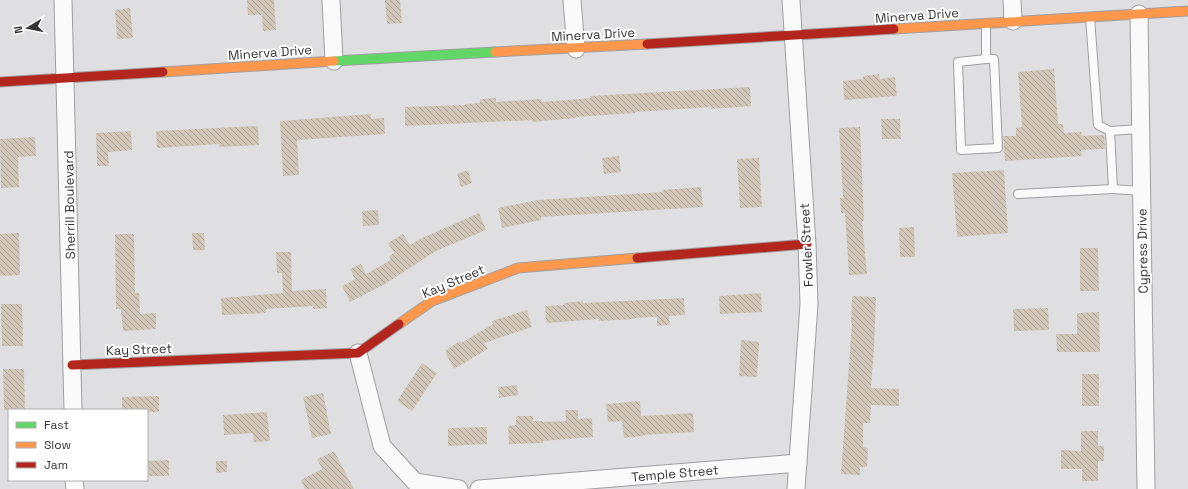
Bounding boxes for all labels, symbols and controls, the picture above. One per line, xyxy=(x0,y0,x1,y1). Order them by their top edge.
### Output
street label: Minerva Drive xyxy=(875,4,959,27)
north arrow xyxy=(8,8,48,48)
street label: Minerva Drive xyxy=(551,24,635,45)
text: N xyxy=(11,25,26,35)
street label: Minerva Drive xyxy=(228,41,312,64)
street label: Sherrill Boulevard xyxy=(60,150,79,260)
street label: Fowler Street xyxy=(796,203,817,287)
street label: Cypress Drive xyxy=(1133,208,1152,294)
street label: Kay Street xyxy=(419,261,487,302)
street label: Kay Street xyxy=(106,340,172,359)
legend xyxy=(8,409,148,481)
text: Fast xyxy=(44,417,69,433)
text: Slow xyxy=(44,437,71,453)
text: Jam xyxy=(44,457,68,473)
street label: Temple Street xyxy=(631,461,719,486)

